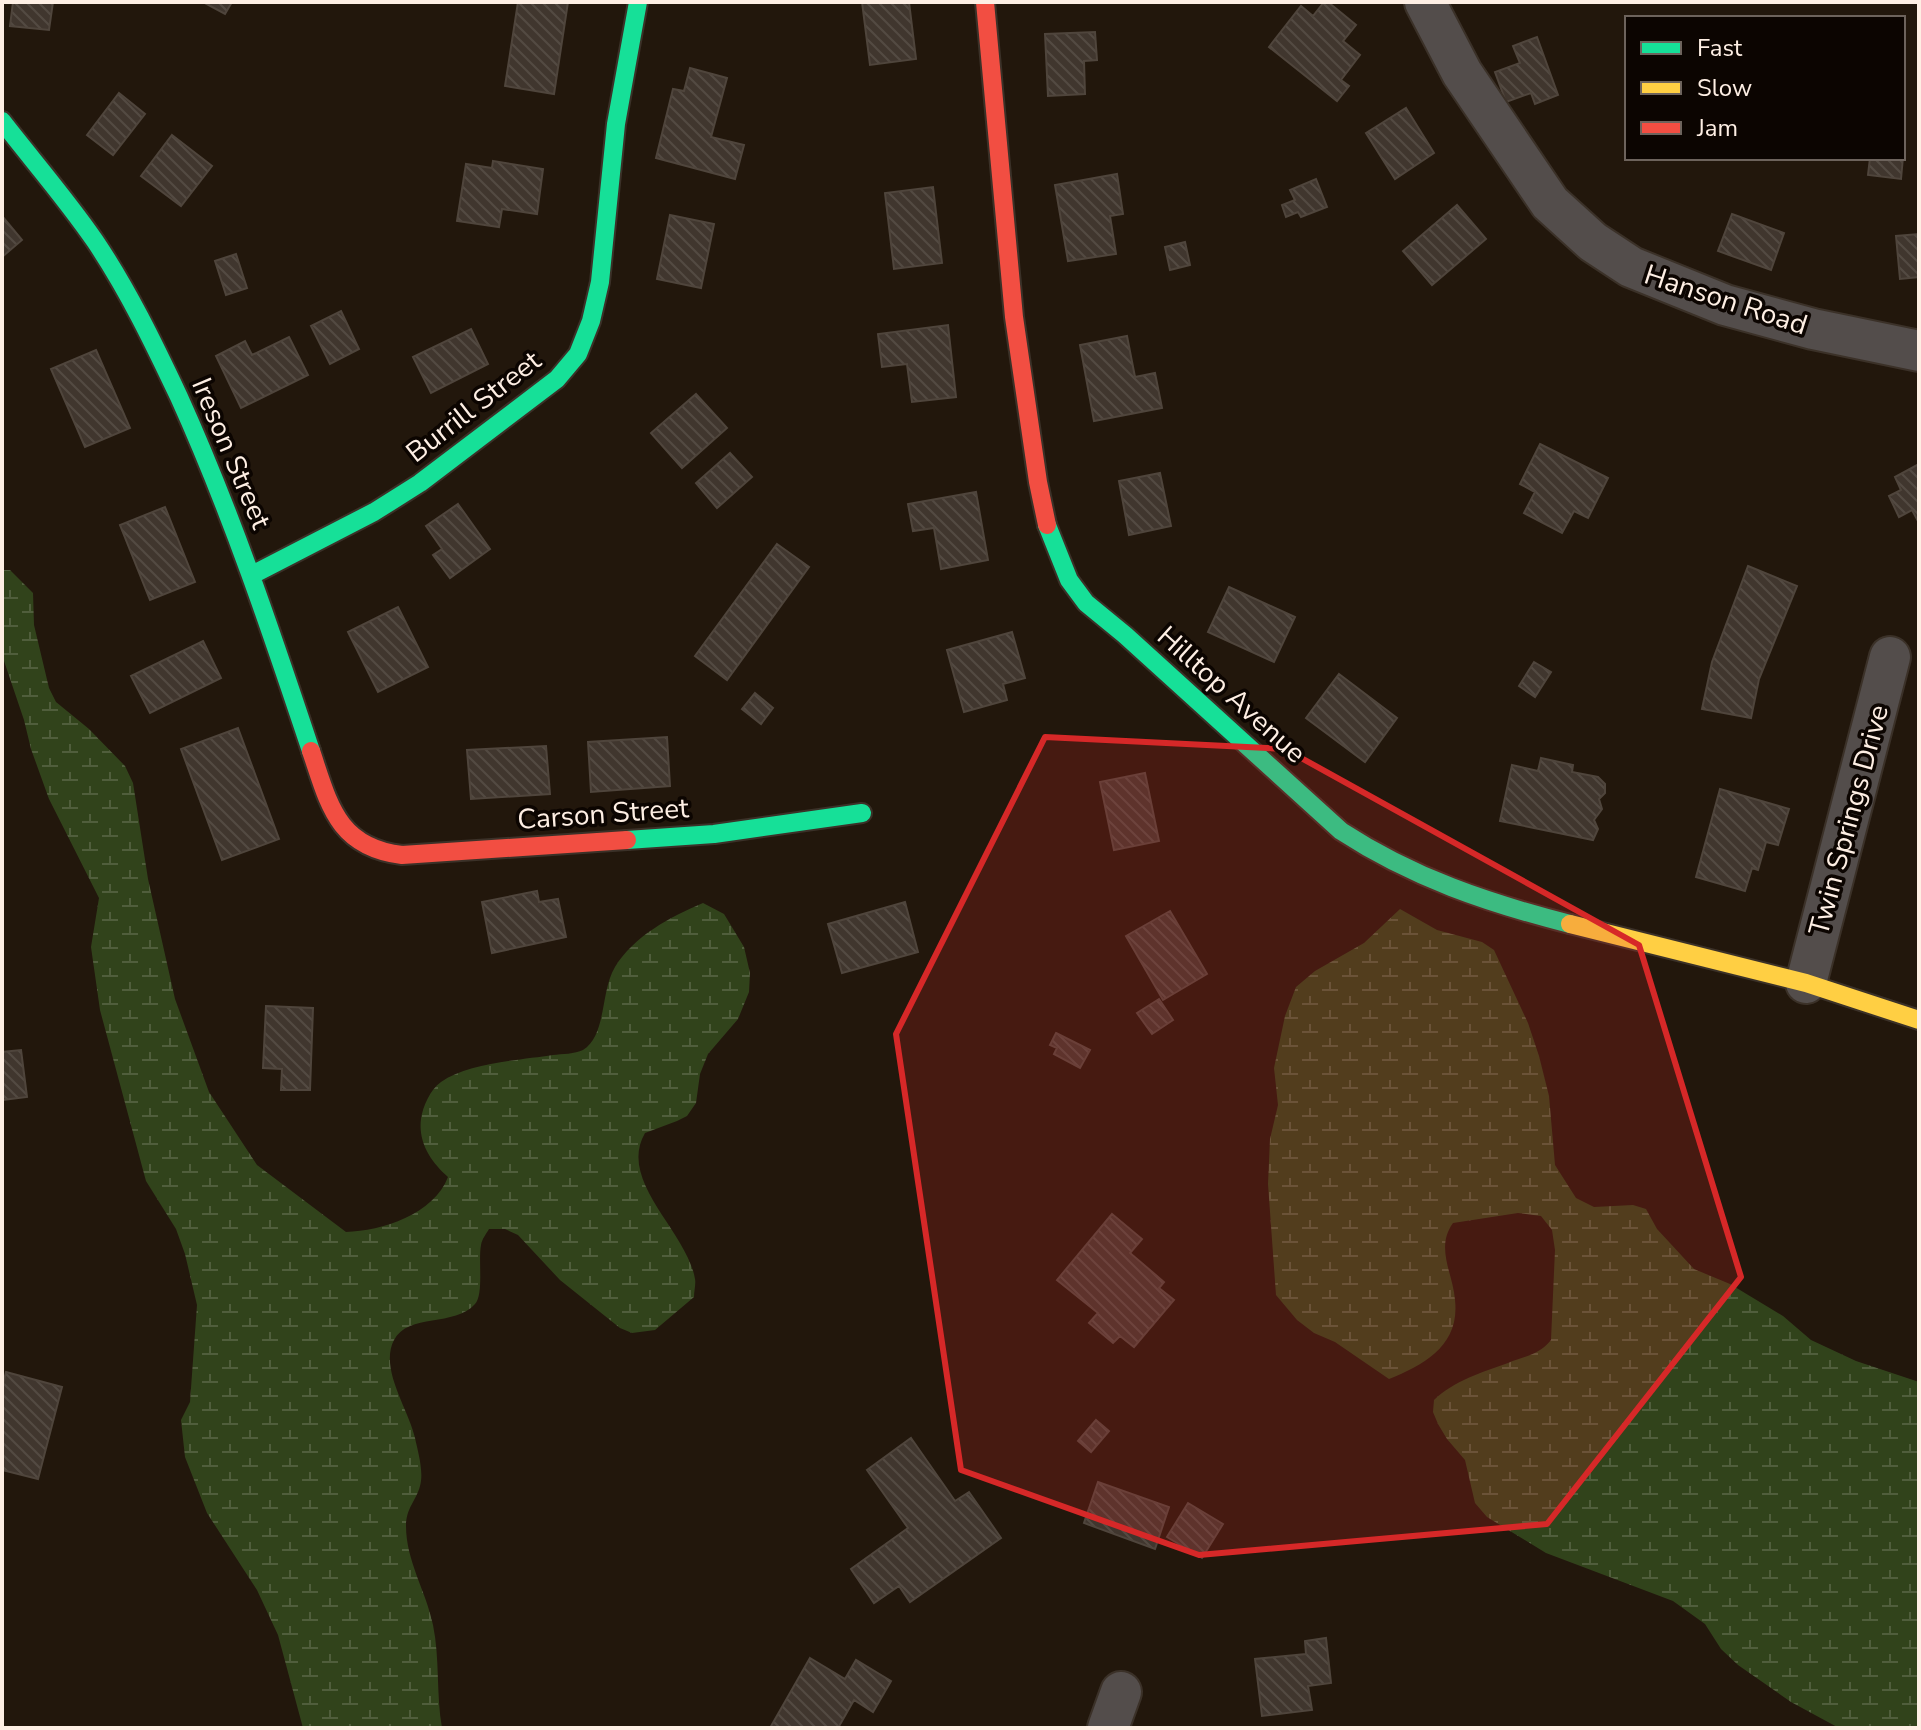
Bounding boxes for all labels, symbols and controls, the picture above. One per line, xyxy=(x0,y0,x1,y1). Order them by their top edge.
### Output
legend xyxy=(1625,16,1905,160)
text: Fast xyxy=(1697,32,1743,64)
text: Slow xyxy=(1697,72,1752,104)
text: Jam xyxy=(1696,112,1738,144)
street label: Hanson Road xyxy=(1639,256,1812,344)
street label: Burrill Street xyxy=(398,342,549,471)
street label: Ireson Street xyxy=(182,372,280,535)
street label: Hilltop Avenue xyxy=(1149,618,1314,772)
street label: Twin Springs Drive xyxy=(1800,701,1898,940)
street label: Carson Street xyxy=(516,789,690,839)

